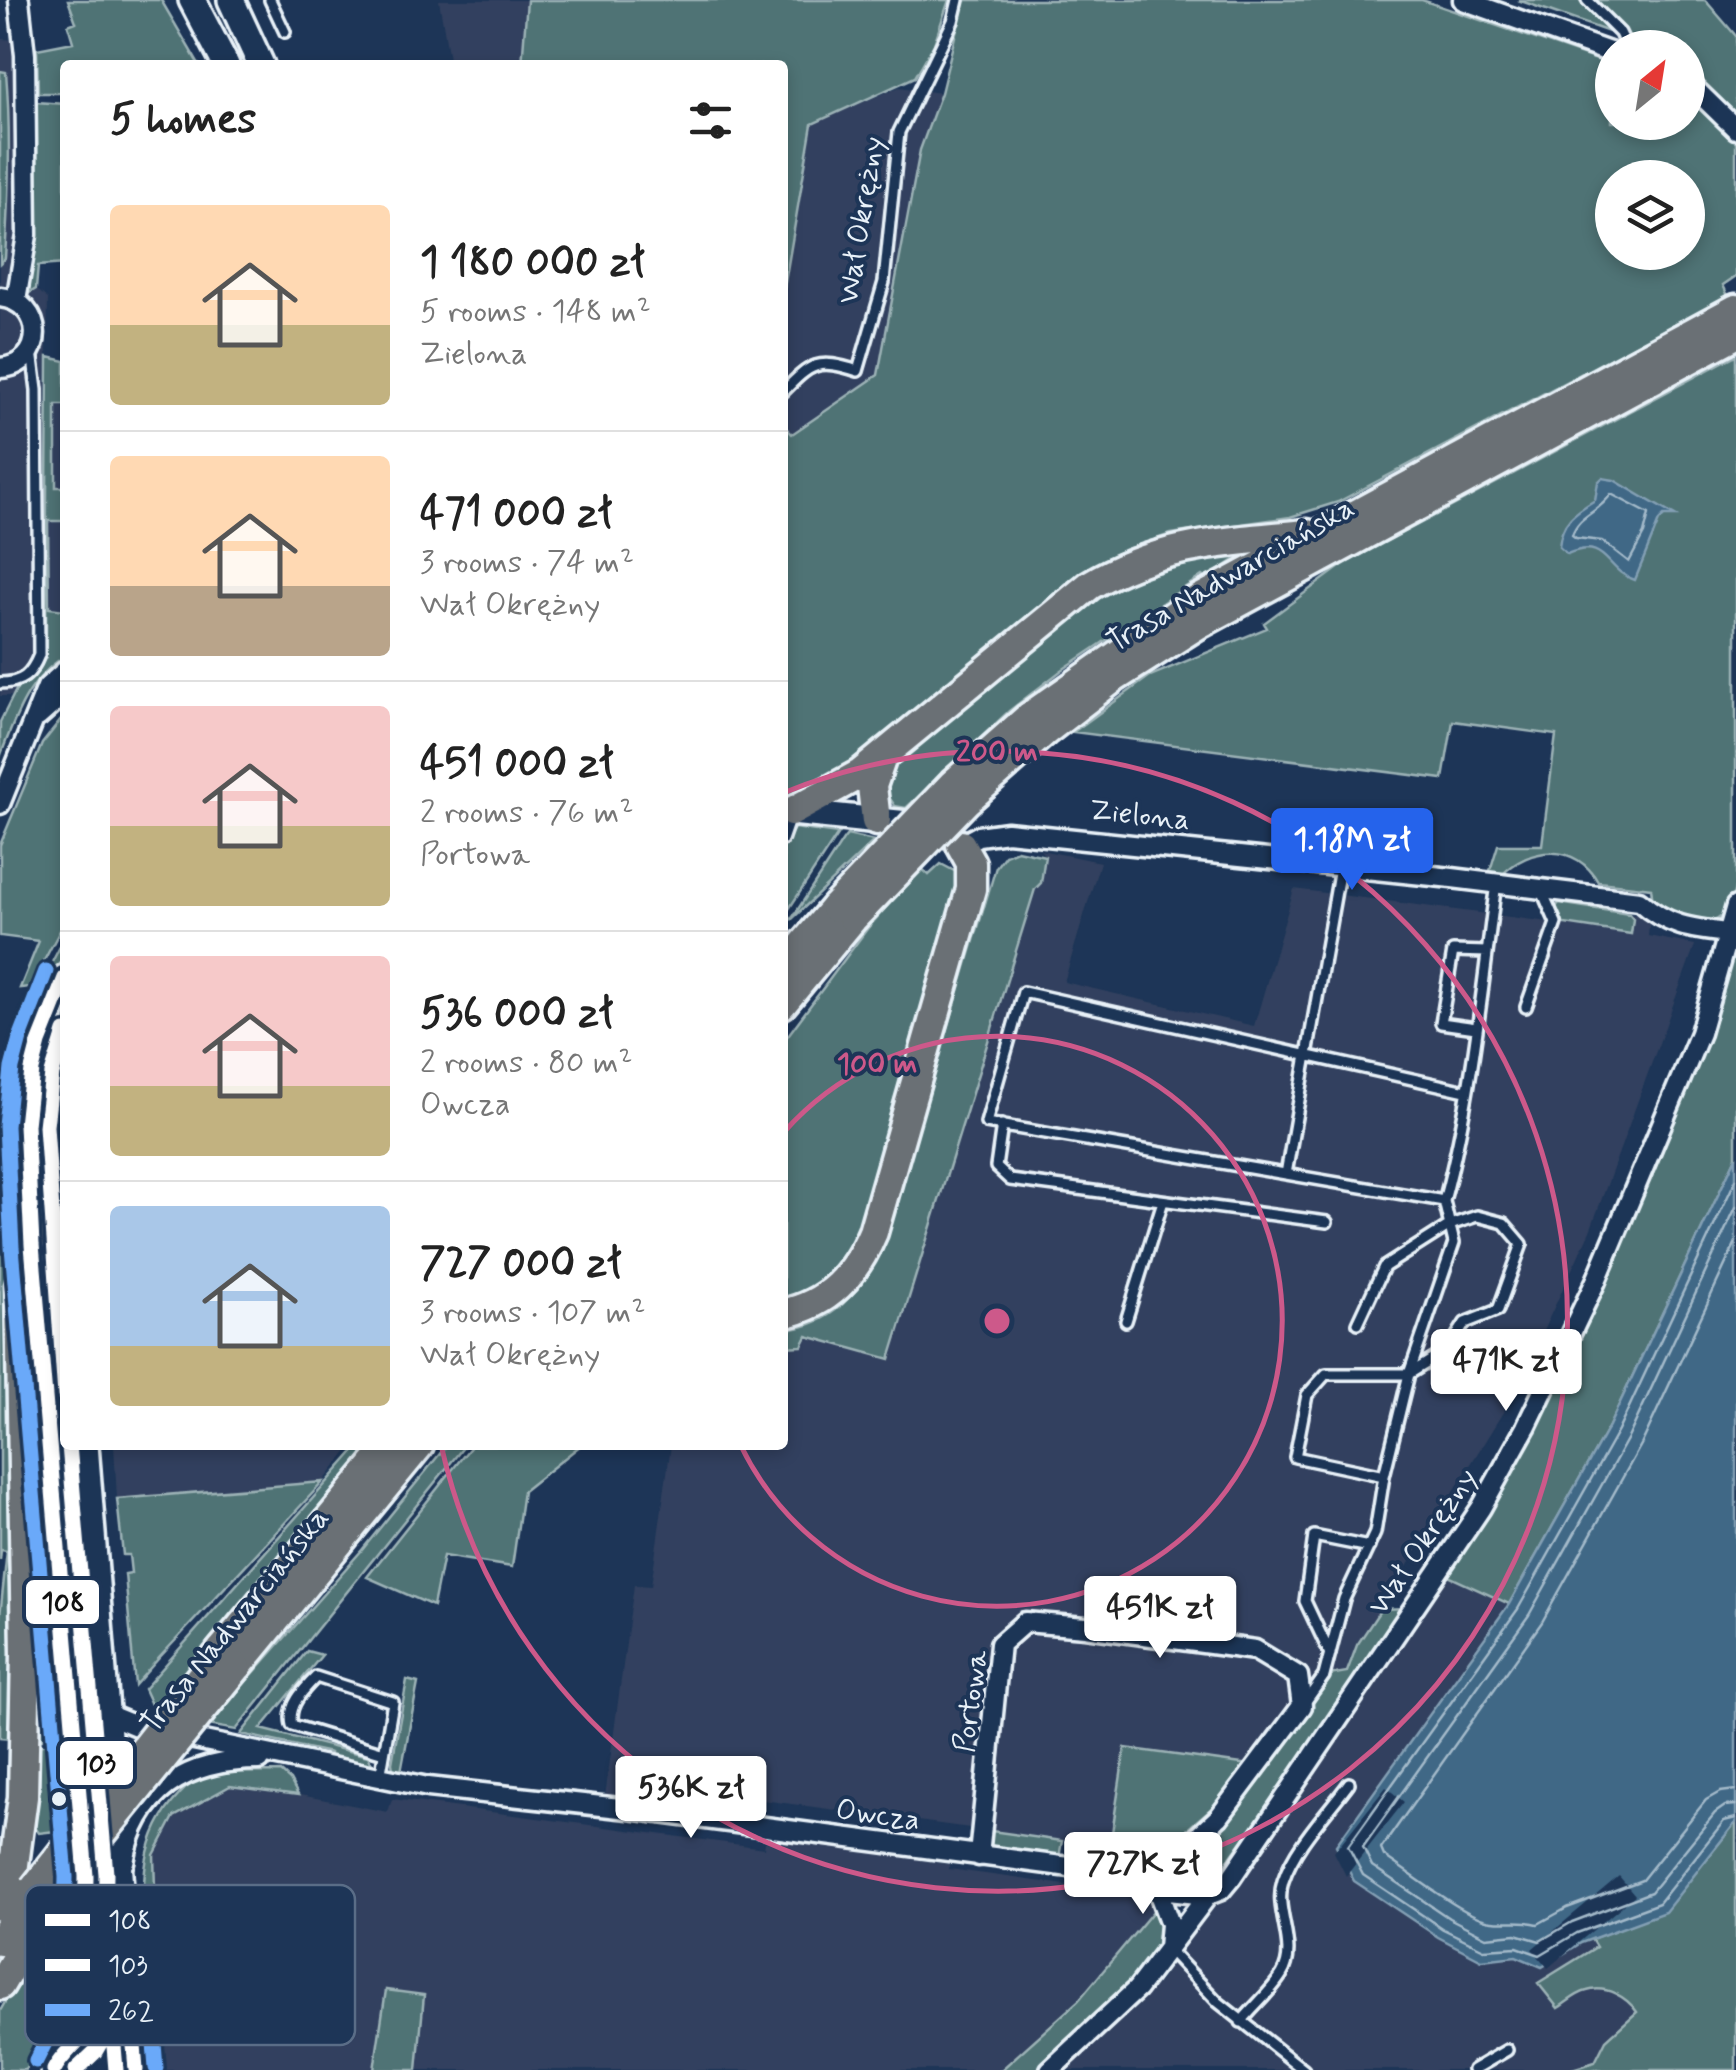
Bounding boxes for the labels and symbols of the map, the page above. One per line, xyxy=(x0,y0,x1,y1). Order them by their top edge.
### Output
north arrow xyxy=(1595,30,1705,140)
street label: Wał Okrężny xyxy=(829,134,894,307)
street label: Trasa Nadwarciańska xyxy=(1100,489,1362,662)
text: 200 m xyxy=(956,733,1038,772)
street label: Zielona xyxy=(1088,791,1192,840)
pin: 1.18M zł xyxy=(1249,808,1455,893)
text: 100 m xyxy=(837,1045,917,1084)
centre of rings xyxy=(979,1303,1015,1339)
pin: 471K zł xyxy=(1414,1329,1598,1414)
street label: Wał Okrężny xyxy=(1360,1461,1487,1623)
street label: Trasa Nadwarciańska xyxy=(132,1500,338,1742)
pin: 451K zł xyxy=(1068,1576,1252,1661)
line badge: 108 xyxy=(24,1578,101,1626)
text: 108 xyxy=(41,1586,85,1623)
street label: Portowa xyxy=(945,1646,998,1755)
line badge: 103 xyxy=(58,1739,135,1787)
text: 103 xyxy=(76,1747,117,1784)
pin: 536K zł xyxy=(599,1756,783,1841)
unlabelled marker xyxy=(49,1789,69,1809)
street label: Owcza xyxy=(833,1790,922,1841)
pin: 727K zł xyxy=(1051,1832,1235,1917)
legend xyxy=(25,1885,355,2045)
text: 108 xyxy=(108,1904,152,1941)
text: 103 xyxy=(108,1949,148,1986)
text: 262 xyxy=(108,1994,154,2031)

